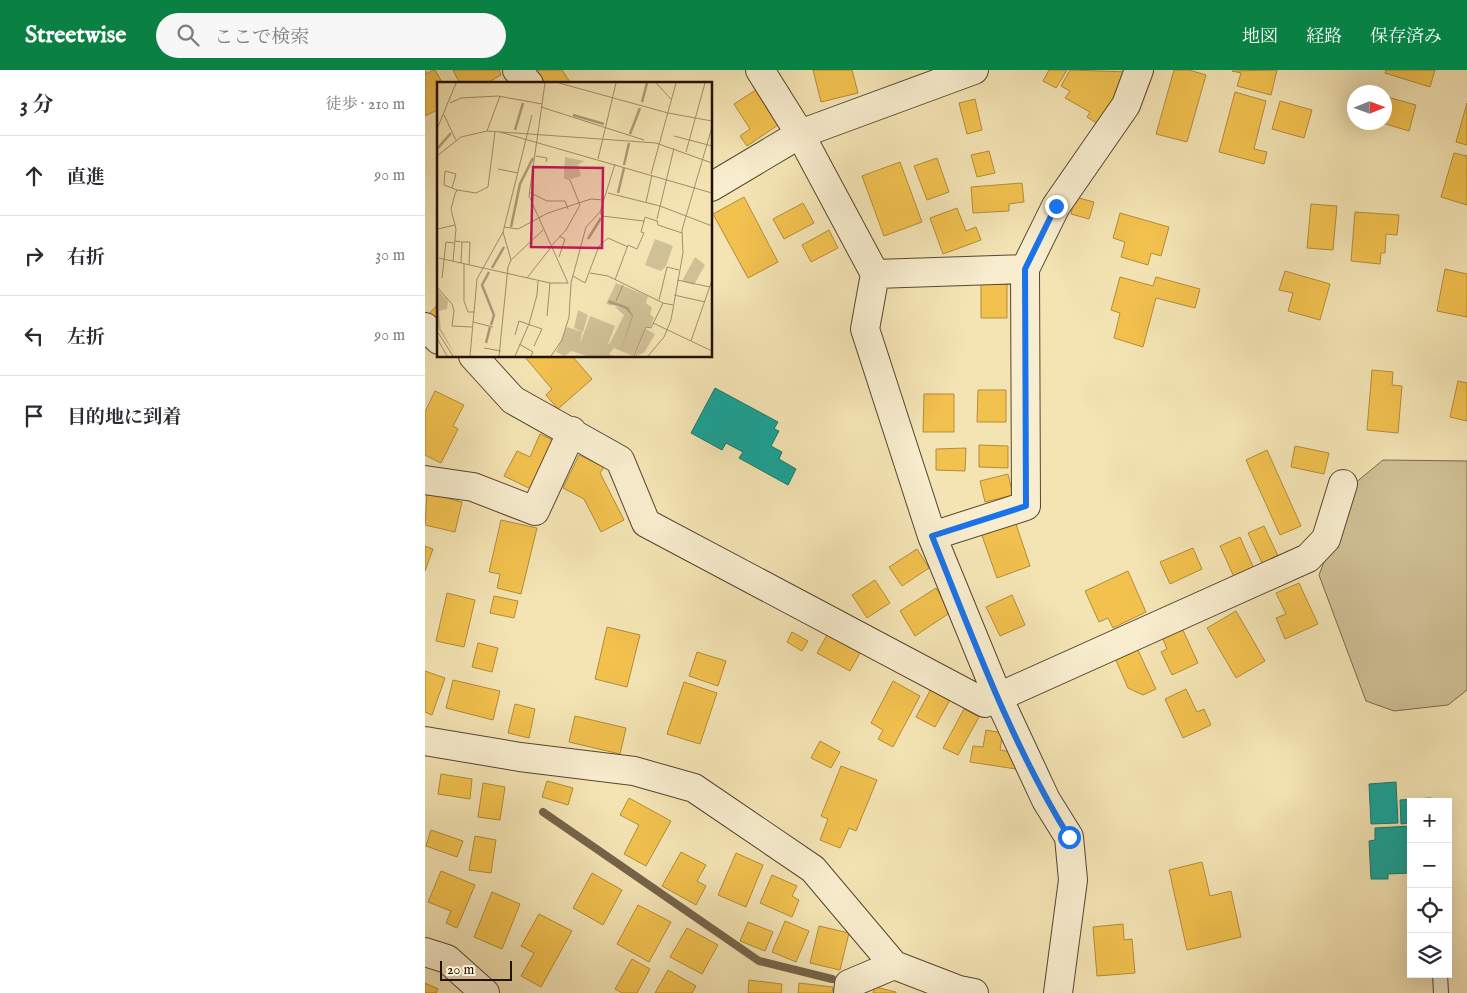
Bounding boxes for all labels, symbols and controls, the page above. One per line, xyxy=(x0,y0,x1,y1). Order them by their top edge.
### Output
search box xyxy=(156,13,506,58)
text: Streetwise xyxy=(25,20,126,51)
icon: search xyxy=(174,21,202,49)
text: ここで検索 xyxy=(214,26,309,50)
text: 地図 xyxy=(1242,26,1278,49)
text: 経路 xyxy=(1306,26,1342,49)
text: 保存済み xyxy=(1370,26,1442,49)
inset map xyxy=(437,82,713,358)
north arrow xyxy=(1347,85,1392,130)
text: 3 分 xyxy=(20,92,53,119)
text: 徒歩 · 210 m xyxy=(325,95,405,115)
icon: ahead xyxy=(20,162,48,190)
text: 直進 xyxy=(67,166,105,190)
text: 90 m xyxy=(374,166,405,186)
route end xyxy=(1045,195,1068,218)
icon: right xyxy=(20,242,48,270)
text: 右折 xyxy=(67,246,105,270)
text: 30 m xyxy=(375,246,405,266)
icon: left xyxy=(20,322,48,350)
text: 左折 xyxy=(67,326,105,350)
text: 90 m xyxy=(374,326,405,346)
icon: arrive xyxy=(20,402,48,430)
text: 目的地に到着 xyxy=(67,406,181,430)
map controls xyxy=(1407,798,1452,978)
button: + xyxy=(1407,798,1452,843)
route start xyxy=(1058,826,1081,849)
button: − xyxy=(1407,843,1452,888)
button: locate xyxy=(1407,888,1452,933)
button: layers xyxy=(1407,933,1452,978)
scale bar xyxy=(440,958,513,981)
text: 20 m xyxy=(447,961,474,979)

